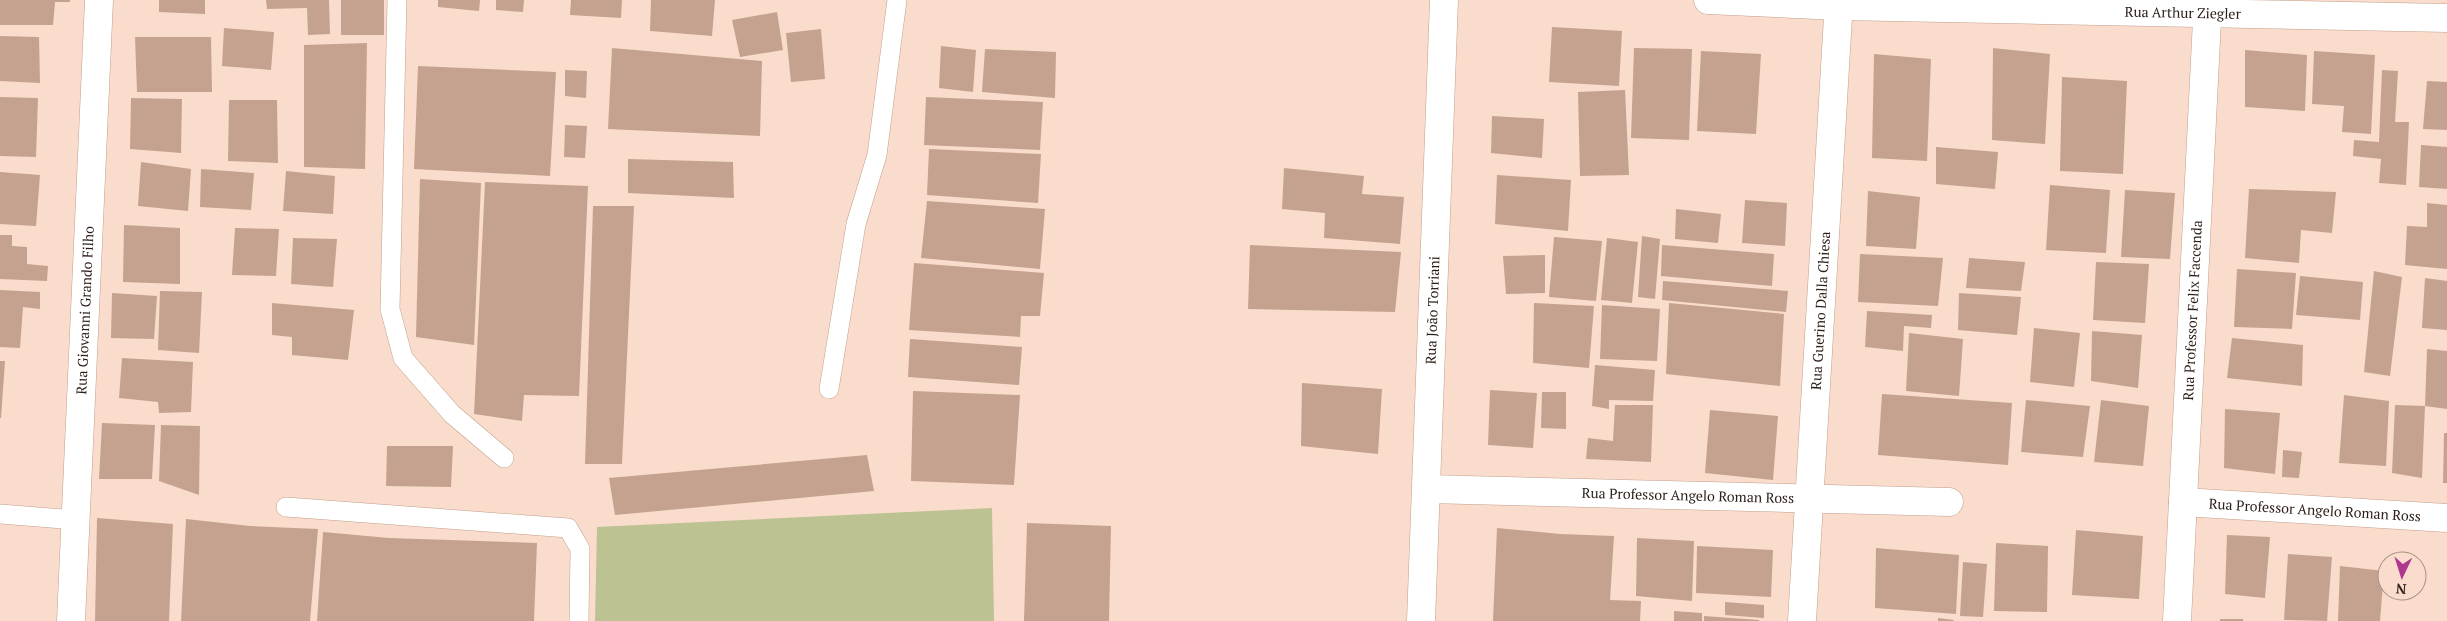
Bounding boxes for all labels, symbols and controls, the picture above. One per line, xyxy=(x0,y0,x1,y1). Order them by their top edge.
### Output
street label: Rua Arthur Ziegler xyxy=(2125,2,2242,23)
street label: Rua Professor Felix Faccenda xyxy=(2178,220,2206,401)
street label: Rua Giovanni Grando Filho xyxy=(71,225,98,395)
street label: Rua Guerino Dalla Chiesa xyxy=(1806,231,1834,390)
street label: Rua João Torriani xyxy=(1421,256,1444,365)
street label: Rua Professor Angelo Roman Ross xyxy=(1581,483,1794,507)
street label: Rua Professor Angelo Roman Ross xyxy=(2208,494,2421,525)
north arrow xyxy=(2377,551,2427,601)
text: N xyxy=(2395,580,2407,599)

